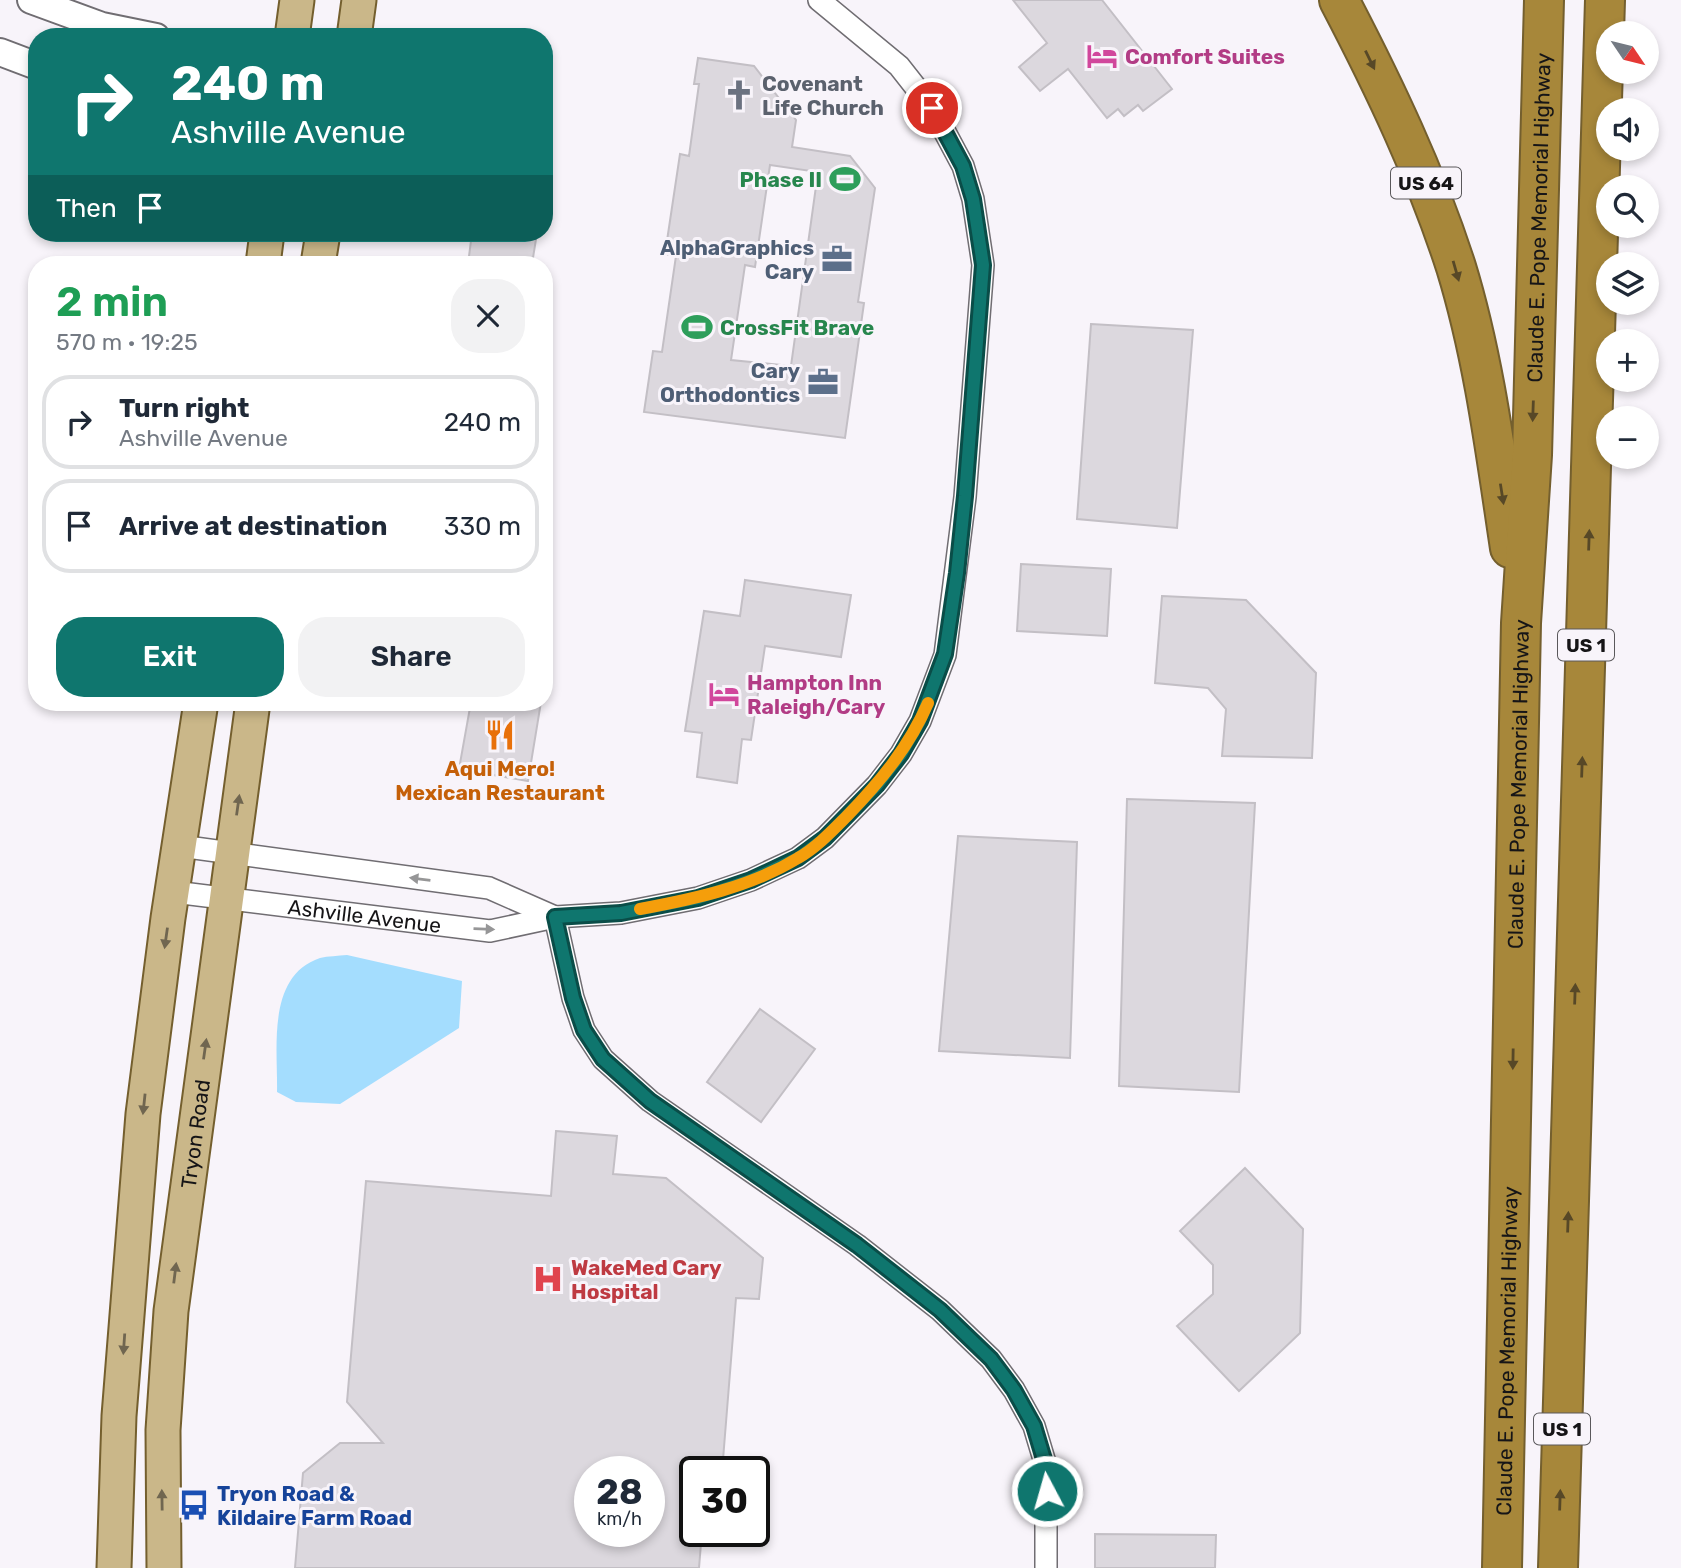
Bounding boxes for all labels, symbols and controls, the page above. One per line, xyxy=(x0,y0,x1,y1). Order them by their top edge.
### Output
north arrow xyxy=(1596,21,1659,84)
map controls xyxy=(1596,21,1659,469)
hotel icon: Comfort Suites xyxy=(1085,39,1119,73)
place label: Comfort Suites xyxy=(1125,44,1285,69)
one-way arrow xyxy=(1365,50,1376,70)
street label: Claude E. Pope Memorial Highway xyxy=(1521,52,1555,383)
text: 240 m xyxy=(171,54,325,112)
icon: right xyxy=(56,56,147,147)
place label: Covenant Life Church xyxy=(762,71,884,120)
church icon: Covenant Life Church xyxy=(722,78,756,112)
pin xyxy=(902,78,962,138)
icon: arrive xyxy=(913,89,951,127)
button: sound xyxy=(1596,98,1659,161)
text: Ashville Avenue xyxy=(171,113,406,151)
sports icon: Phase II xyxy=(828,162,862,196)
place label: Phase II xyxy=(740,167,822,192)
road number: US 64 xyxy=(1391,168,1461,198)
button: search xyxy=(1596,175,1659,238)
icon: arrive xyxy=(131,189,169,227)
text: Then xyxy=(56,193,117,224)
place label: AlphaGraphics Cary xyxy=(660,235,814,284)
office icon: AlphaGraphics Cary xyxy=(820,242,854,276)
button: layers xyxy=(1596,252,1659,315)
one-way arrow xyxy=(1452,261,1462,282)
text: 2 min xyxy=(56,277,168,327)
button: close xyxy=(451,279,525,353)
sports icon: CrossFit Brave xyxy=(680,310,714,344)
place label: CrossFit Brave xyxy=(720,315,874,340)
text: 570 m · 19:25 xyxy=(56,328,198,356)
button: + xyxy=(1596,329,1659,392)
place label: Cary Orthodontics xyxy=(660,358,800,407)
office icon: Cary Orthodontics xyxy=(806,365,840,399)
text: Turn right xyxy=(119,393,249,424)
one-way arrow xyxy=(1528,400,1539,422)
icon: right xyxy=(60,403,98,441)
button: − xyxy=(1596,406,1659,469)
text: 240 m xyxy=(444,407,521,438)
text: Ashville Avenue xyxy=(119,424,288,452)
one-way arrow xyxy=(1497,483,1508,505)
icon: arrive xyxy=(60,507,98,545)
text: Arrive at destination xyxy=(119,511,387,542)
text: 330 m xyxy=(444,511,521,542)
one-way arrow xyxy=(1583,528,1595,550)
button: Exit xyxy=(56,617,284,697)
button: Share xyxy=(298,617,525,697)
street label: Claude E. Pope Memorial Highway xyxy=(1502,619,1534,949)
road number: US 1 xyxy=(1558,630,1614,660)
place label: Hampton Inn Raleigh/Cary xyxy=(747,670,886,719)
hotel icon: Hampton Inn Raleigh/Cary xyxy=(707,677,741,711)
restaurant icon: Aqui Mero! Mexican Restaurant xyxy=(483,718,517,752)
place label: Aqui Mero! Mexican Restaurant xyxy=(395,756,605,805)
one-way arrow xyxy=(1576,756,1588,778)
one-way arrow xyxy=(233,794,244,816)
one-way arrow xyxy=(409,873,431,884)
street label: Ashville Avenue xyxy=(287,894,443,937)
one-way arrow xyxy=(473,924,495,935)
one-way arrow xyxy=(160,928,171,950)
one-way arrow xyxy=(1569,983,1580,1005)
one-way arrow xyxy=(200,1037,211,1059)
one-way arrow xyxy=(1507,1048,1518,1070)
street label: Tryon Road xyxy=(175,1078,215,1190)
one-way arrow xyxy=(138,1094,149,1116)
street label: Claude E. Pope Memorial Highway xyxy=(1491,1186,1522,1516)
one-way arrow xyxy=(1562,1211,1573,1233)
place label: WakeMed Cary Hospital xyxy=(571,1255,722,1304)
one-way arrow xyxy=(170,1262,181,1284)
hospital icon: WakeMed Cary Hospital xyxy=(531,1262,565,1296)
one-way arrow xyxy=(118,1334,129,1356)
road number: US 1 xyxy=(1534,1414,1590,1444)
position arrow xyxy=(1010,1454,1084,1528)
speed limit sign: 30 xyxy=(679,1456,770,1547)
text: 28 xyxy=(596,1471,643,1513)
place label: Tryon Road & Kildaire Farm Road xyxy=(217,1481,412,1530)
bus stop icon: Tryon Road & Kildaire Farm Road xyxy=(177,1488,211,1522)
one-way arrow xyxy=(157,1489,168,1511)
one-way arrow xyxy=(1554,1489,1565,1511)
text: km/h xyxy=(597,1508,642,1530)

